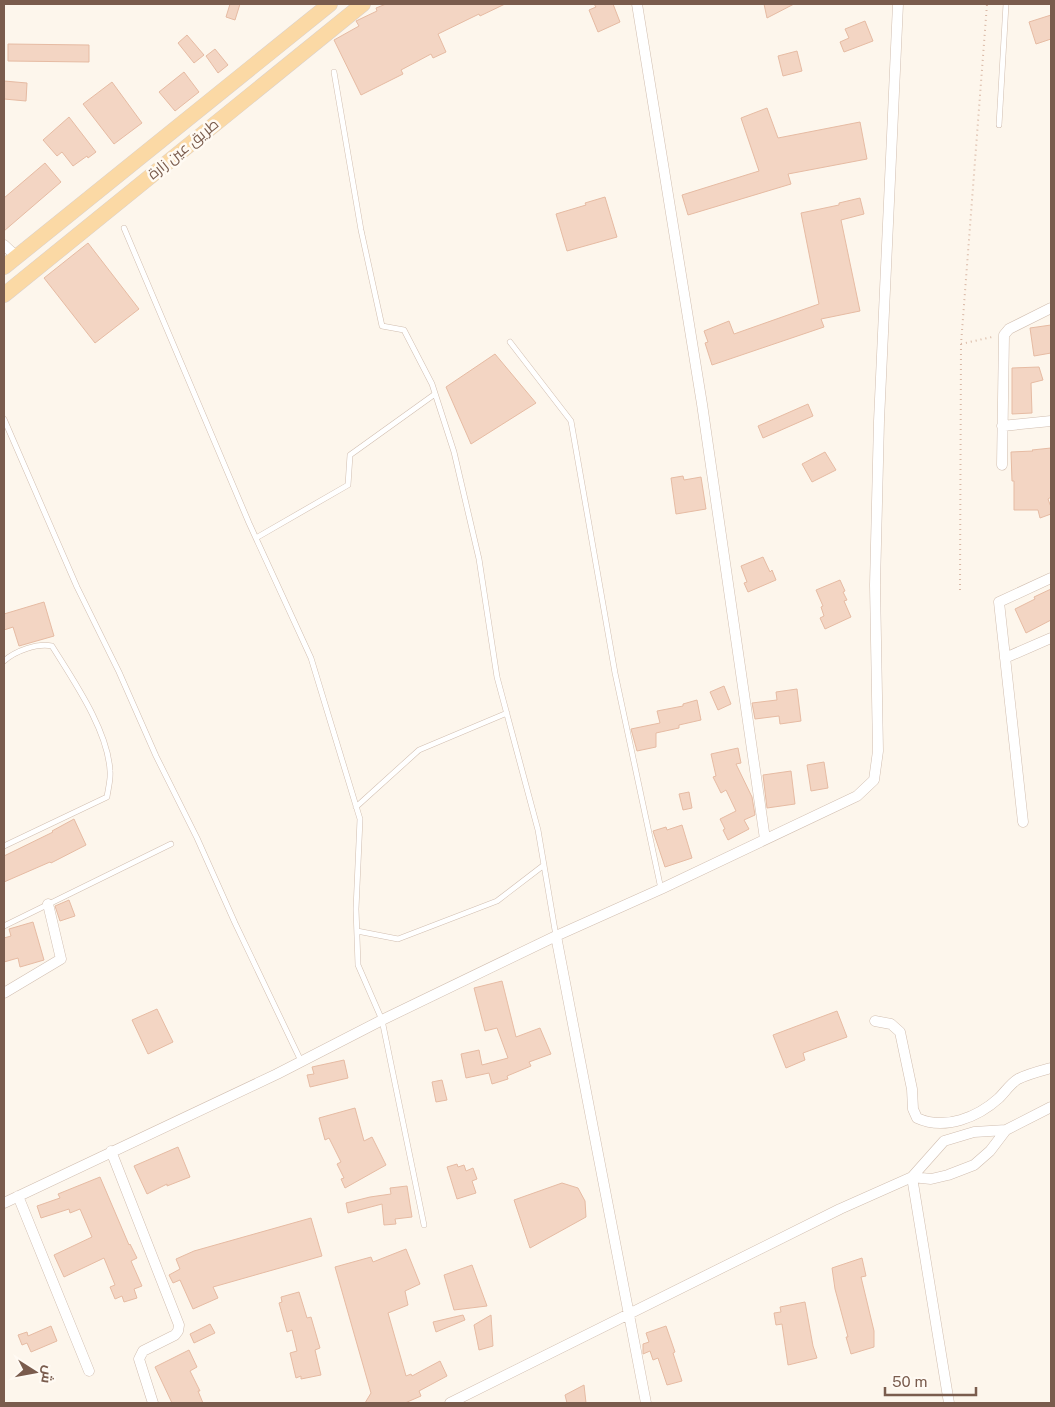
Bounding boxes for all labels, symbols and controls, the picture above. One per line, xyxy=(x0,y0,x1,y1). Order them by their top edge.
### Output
street label: طريق عين زارة xyxy=(144,115,223,184)
north arrow xyxy=(10,1347,60,1397)
text: ش xyxy=(37,1364,57,1385)
scale bar xyxy=(885,1364,976,1396)
text: 50 m xyxy=(892,1373,927,1390)

